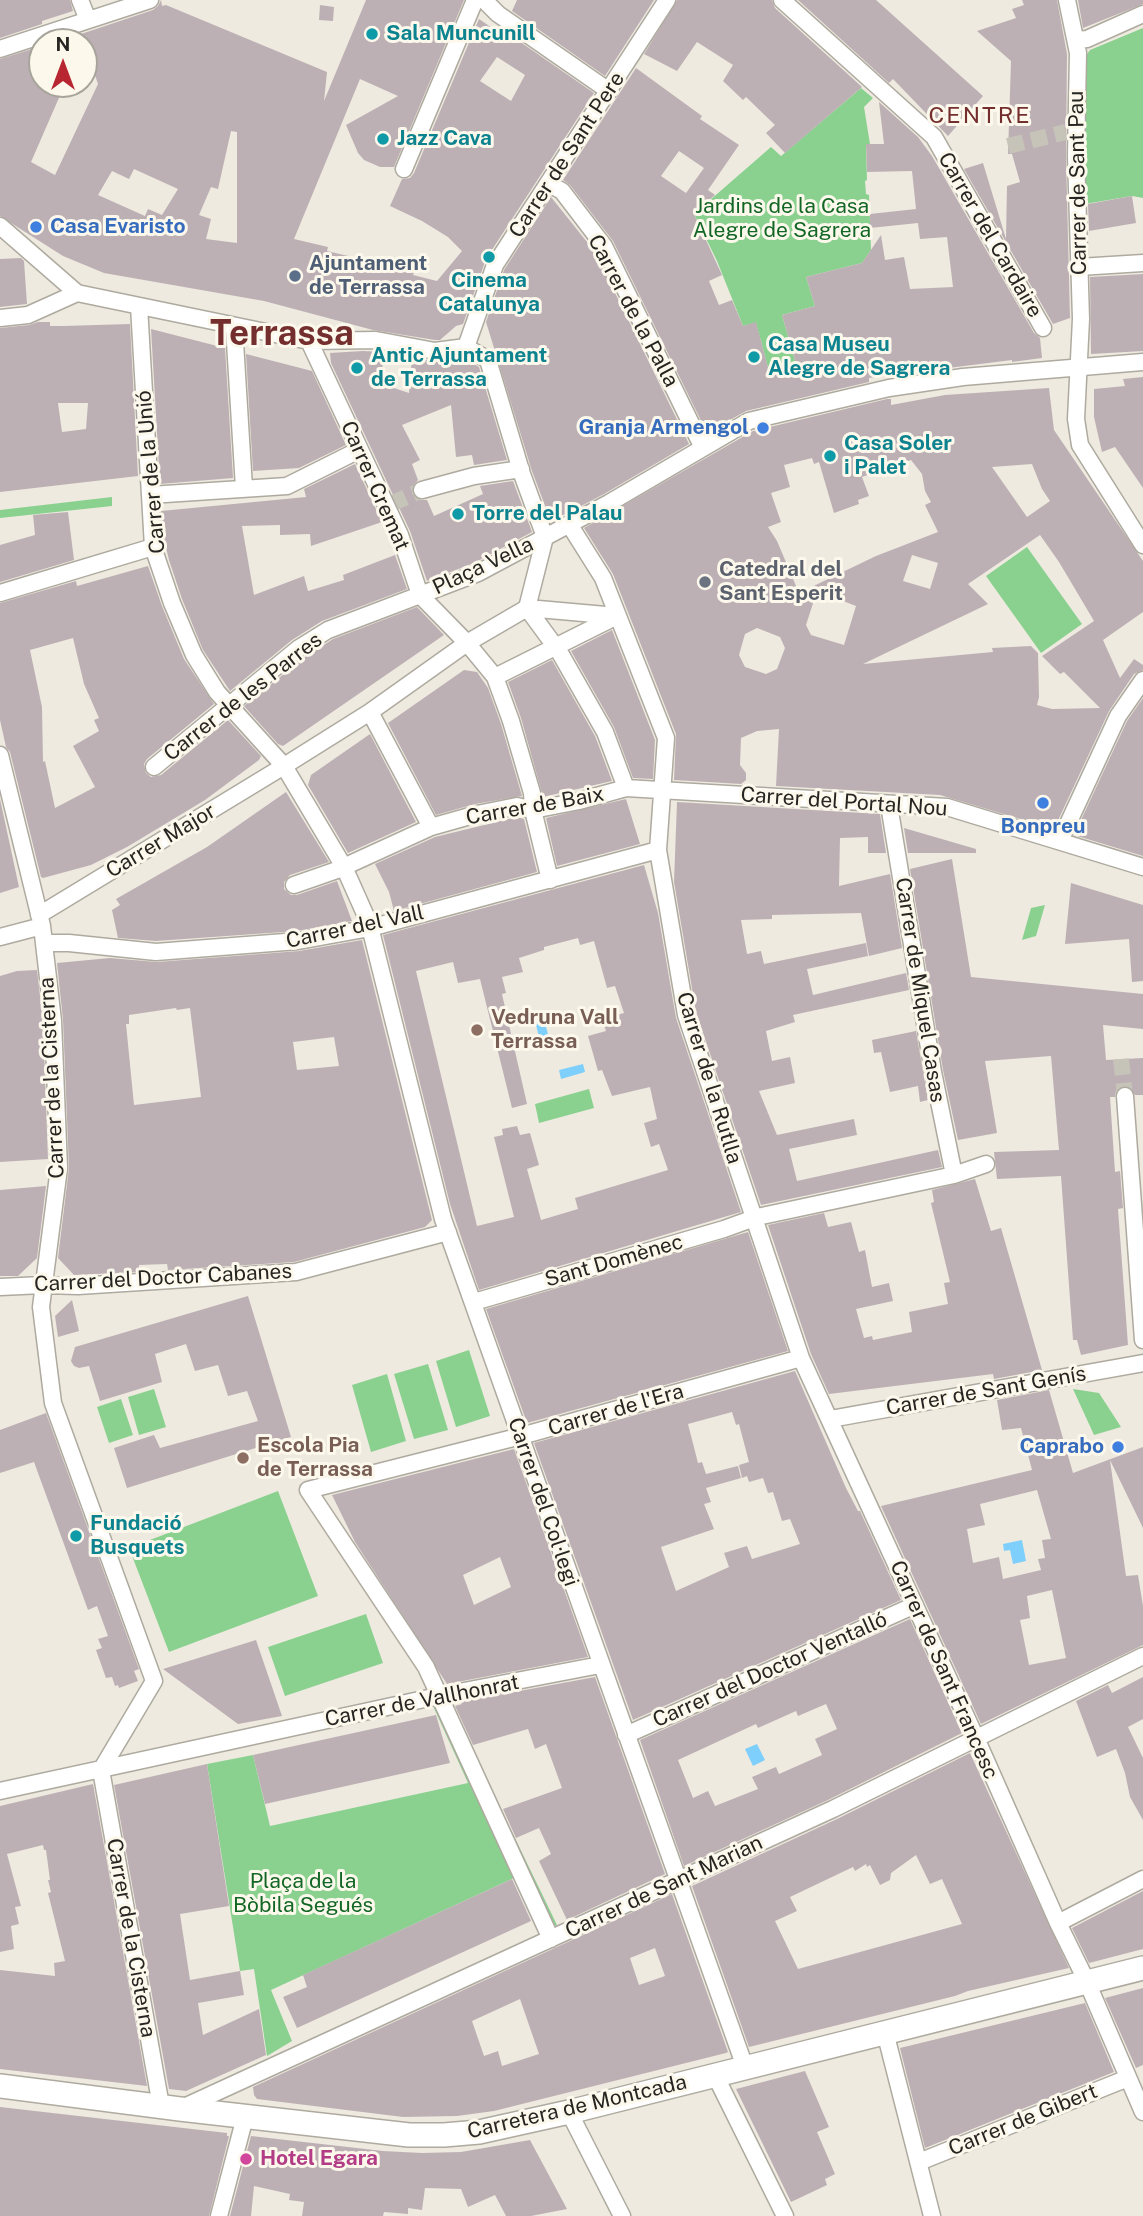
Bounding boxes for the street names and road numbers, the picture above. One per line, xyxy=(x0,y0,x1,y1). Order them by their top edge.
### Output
street label: Carrer de Sant Pere xyxy=(504,67,630,243)
street label: Carrer de Sant Pau xyxy=(1064,91,1092,275)
street label: Carrer del Cardaire xyxy=(932,148,1048,322)
street label: Carrer de la Palla xyxy=(582,231,684,391)
street label: Carrer de la Unió xyxy=(131,389,171,555)
street label: Carrer Cremat xyxy=(335,417,415,555)
street label: Plaça Vella xyxy=(429,532,537,600)
street label: Carrer de les Parres xyxy=(159,627,327,767)
street label: Carrer de Baix xyxy=(464,781,606,831)
street label: Carrer del Portal Nou xyxy=(740,782,948,822)
street label: Carrer Major xyxy=(102,798,220,884)
street label: Carrer de Miquel Casas xyxy=(890,876,950,1104)
street label: Carrer del Vall xyxy=(284,900,426,954)
street label: Carrer de la Cisterna xyxy=(34,977,70,1179)
street label: Carrer de la Rutlla xyxy=(671,989,747,1167)
street label: Sant Domènec xyxy=(542,1229,686,1293)
street label: Carrer del Doctor Cabanes xyxy=(33,1259,293,1297)
street label: Carrer de Sant Genís xyxy=(884,1361,1088,1421)
street label: Carrer de l'Era xyxy=(545,1379,687,1441)
street label: Carrer del Col·legi xyxy=(502,1414,584,1590)
street label: Carrer de Sant Francesc xyxy=(884,1557,1004,1783)
street label: Carrer del Doctor Ventalló xyxy=(649,1607,891,1733)
street label: Carrer de Vallhonrat xyxy=(323,1670,521,1732)
street label: Carrer de Sant Marian xyxy=(561,1830,767,1944)
street label: Carrer de la Cisterna xyxy=(101,1837,161,2039)
street label: Carretera de Montcada xyxy=(465,2069,689,2145)
street label: Carrer de Gibert xyxy=(945,2079,1101,2161)

